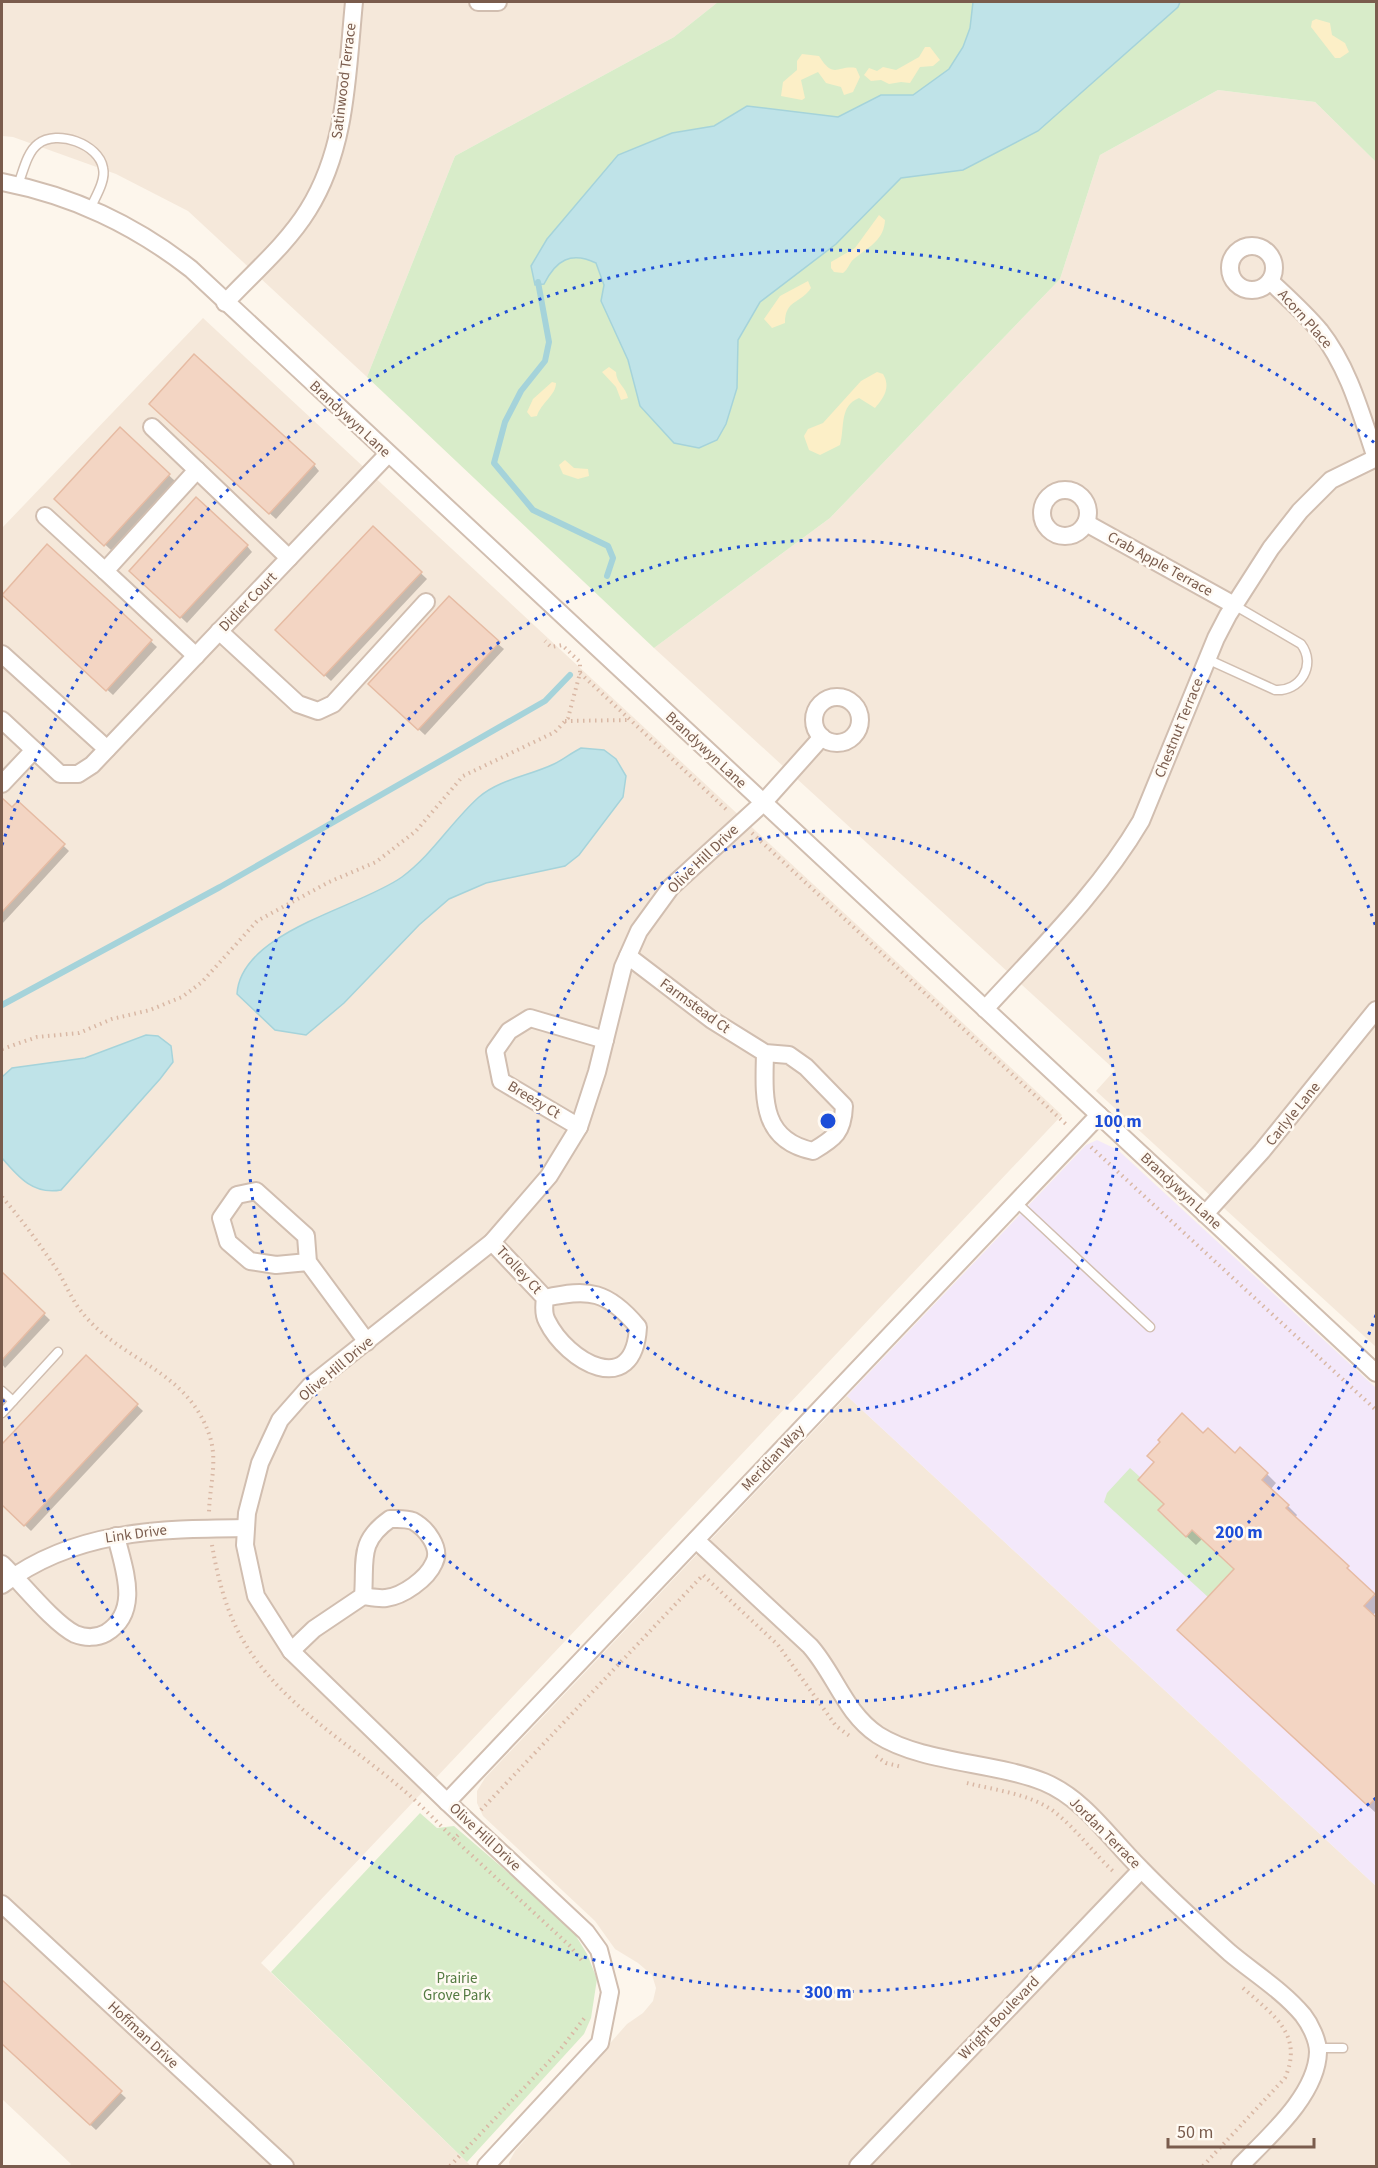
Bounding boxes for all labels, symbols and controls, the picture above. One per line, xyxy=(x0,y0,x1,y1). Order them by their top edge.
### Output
street label: Satinwood Terrace xyxy=(326,22,362,140)
street label: Acorn Place xyxy=(1273,285,1337,353)
street label: Brandywyn Lane xyxy=(305,376,395,462)
street label: Crab Apple Terrace xyxy=(1104,526,1216,602)
street label: Didier Court xyxy=(214,567,282,637)
street label: Chestnut Terrace xyxy=(1149,675,1209,781)
street label: Brandywyn Lane xyxy=(661,707,751,793)
street label: Olive Hill Drive xyxy=(663,820,743,898)
street label: Farmstead Ct xyxy=(656,973,734,1039)
street label: Breezy Ct xyxy=(504,1076,564,1124)
street label: Carlyle Lane xyxy=(1261,1078,1325,1150)
text: 100 m xyxy=(1094,1109,1142,1134)
centre of rings xyxy=(818,1111,838,1131)
street label: Brandywyn Lane xyxy=(1136,1148,1226,1234)
street label: Trolley Ct xyxy=(491,1241,547,1299)
street label: Olive Hill Drive xyxy=(294,1332,378,1406)
street label: Meridian Way xyxy=(737,1420,809,1496)
street label: Link Drive xyxy=(104,1519,168,1549)
text: 200 m xyxy=(1215,1520,1263,1545)
street label: Jordan Terrace xyxy=(1065,1793,1145,1873)
street label: Olive Hill Drive xyxy=(444,1798,526,1876)
park label: Prairie Grove Park xyxy=(423,1968,491,2006)
street label: Wright Boulevard xyxy=(954,1972,1044,2064)
text: 300 m xyxy=(804,1980,852,2005)
street label: Hoffman Drive xyxy=(103,1997,183,2073)
scale bar xyxy=(1168,2111,1314,2149)
text: 50 m xyxy=(1177,2120,1213,2145)

